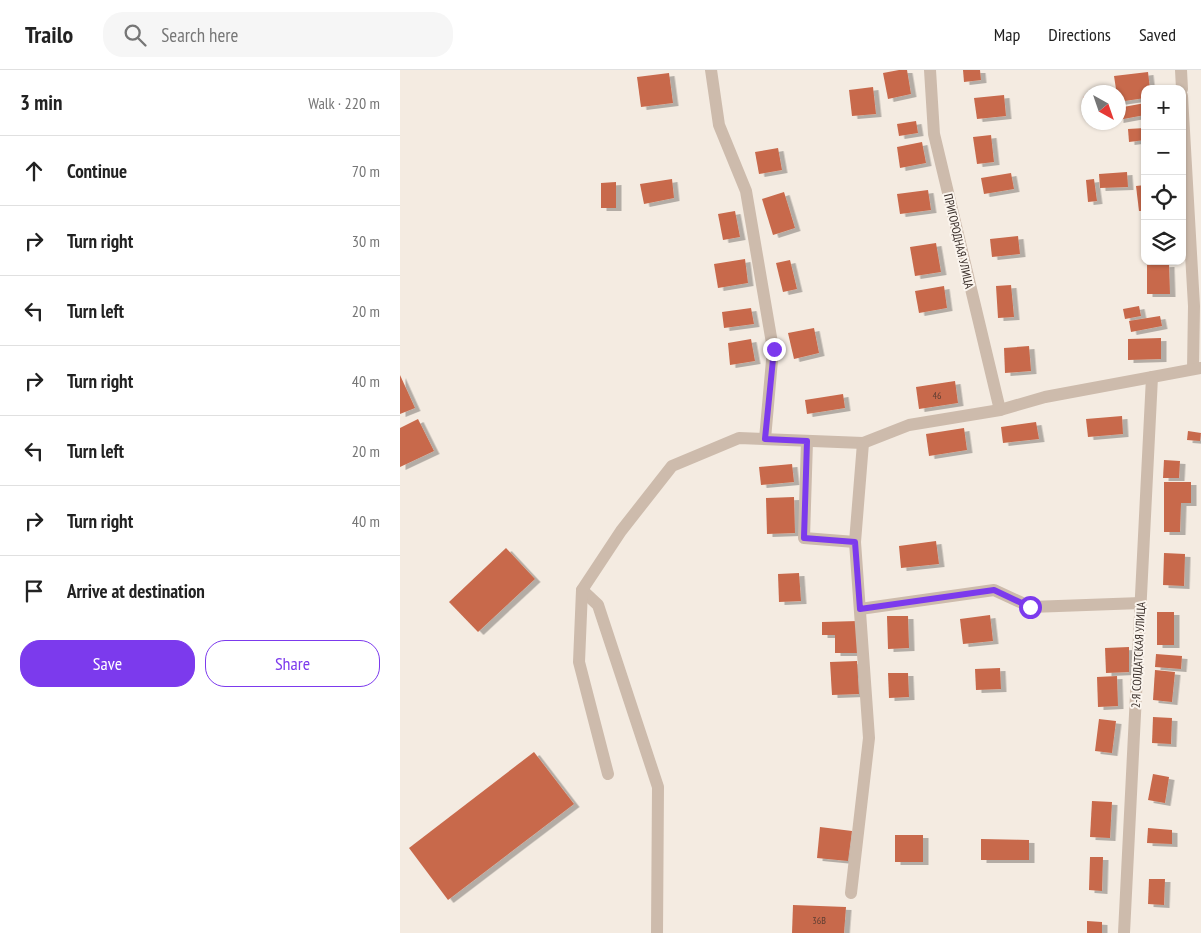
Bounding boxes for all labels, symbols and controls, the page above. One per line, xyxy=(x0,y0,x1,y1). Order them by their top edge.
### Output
search box xyxy=(103,12,453,57)
text: Trailo xyxy=(25,19,73,50)
icon: search xyxy=(121,21,149,49)
text: Search here xyxy=(161,23,238,47)
text: Map xyxy=(994,23,1020,46)
text: Directions xyxy=(1048,23,1111,46)
text: Saved xyxy=(1139,23,1176,46)
north arrow xyxy=(1081,85,1126,130)
map controls xyxy=(1141,85,1186,265)
button: + xyxy=(1141,85,1186,130)
text: 3 min xyxy=(20,89,62,116)
text: Walk · 220 m xyxy=(308,93,380,113)
button: − xyxy=(1141,130,1186,175)
icon: ahead xyxy=(20,157,48,185)
text: Continue xyxy=(67,159,127,183)
text: 70 m xyxy=(352,161,380,181)
button: locate xyxy=(1141,175,1186,220)
street label: ПРИГОРОДНАЯ УЛИЦА xyxy=(941,192,977,290)
button: layers xyxy=(1141,220,1186,265)
icon: right xyxy=(20,227,48,255)
text: Turn right xyxy=(67,229,133,253)
text: 30 m xyxy=(352,231,380,251)
icon: left xyxy=(20,297,48,325)
text: Turn left xyxy=(67,299,124,323)
text: 20 m xyxy=(352,301,380,321)
route end xyxy=(763,338,786,361)
icon: right xyxy=(20,367,48,395)
text: Turn right xyxy=(67,369,133,393)
text: 40 m xyxy=(352,371,380,391)
house number: 46 xyxy=(933,389,942,402)
icon: left xyxy=(20,437,48,465)
text: Turn left xyxy=(67,439,124,463)
text: 20 m xyxy=(352,441,380,461)
icon: right xyxy=(20,507,48,535)
text: Turn right xyxy=(67,509,133,533)
text: 40 m xyxy=(352,511,380,531)
icon: arrive xyxy=(20,577,48,605)
text: Arrive at destination xyxy=(67,579,205,603)
route start xyxy=(1019,596,1042,619)
street label: 2-Я СОЛДАТСКАЯ УЛИЦА xyxy=(1128,601,1148,708)
button: Save xyxy=(20,640,195,687)
button: Share xyxy=(205,640,380,687)
house number: 36В xyxy=(812,914,826,927)

